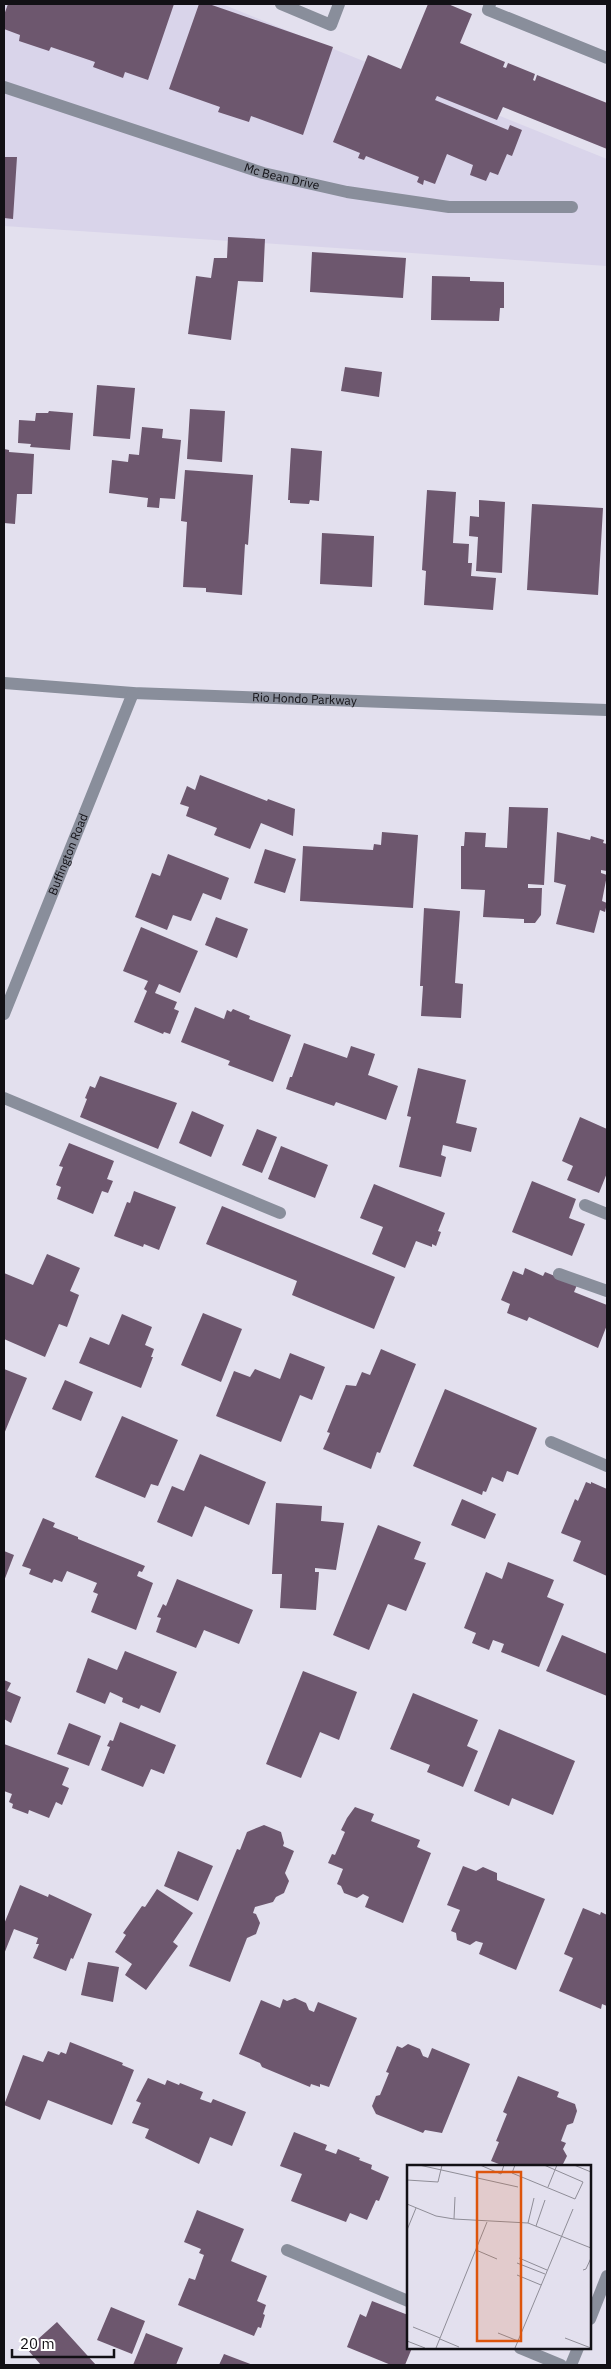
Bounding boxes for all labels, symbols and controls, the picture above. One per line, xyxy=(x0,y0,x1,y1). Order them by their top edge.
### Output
street label: Mc Bean Drive xyxy=(242,159,321,193)
street label: Rio Hondo Parkway xyxy=(252,689,357,708)
street label: Buffington Road xyxy=(45,811,91,897)
inset map xyxy=(407,2165,591,2349)
scale bar xyxy=(12,2326,115,2358)
text: 20 m xyxy=(20,2334,55,2353)

